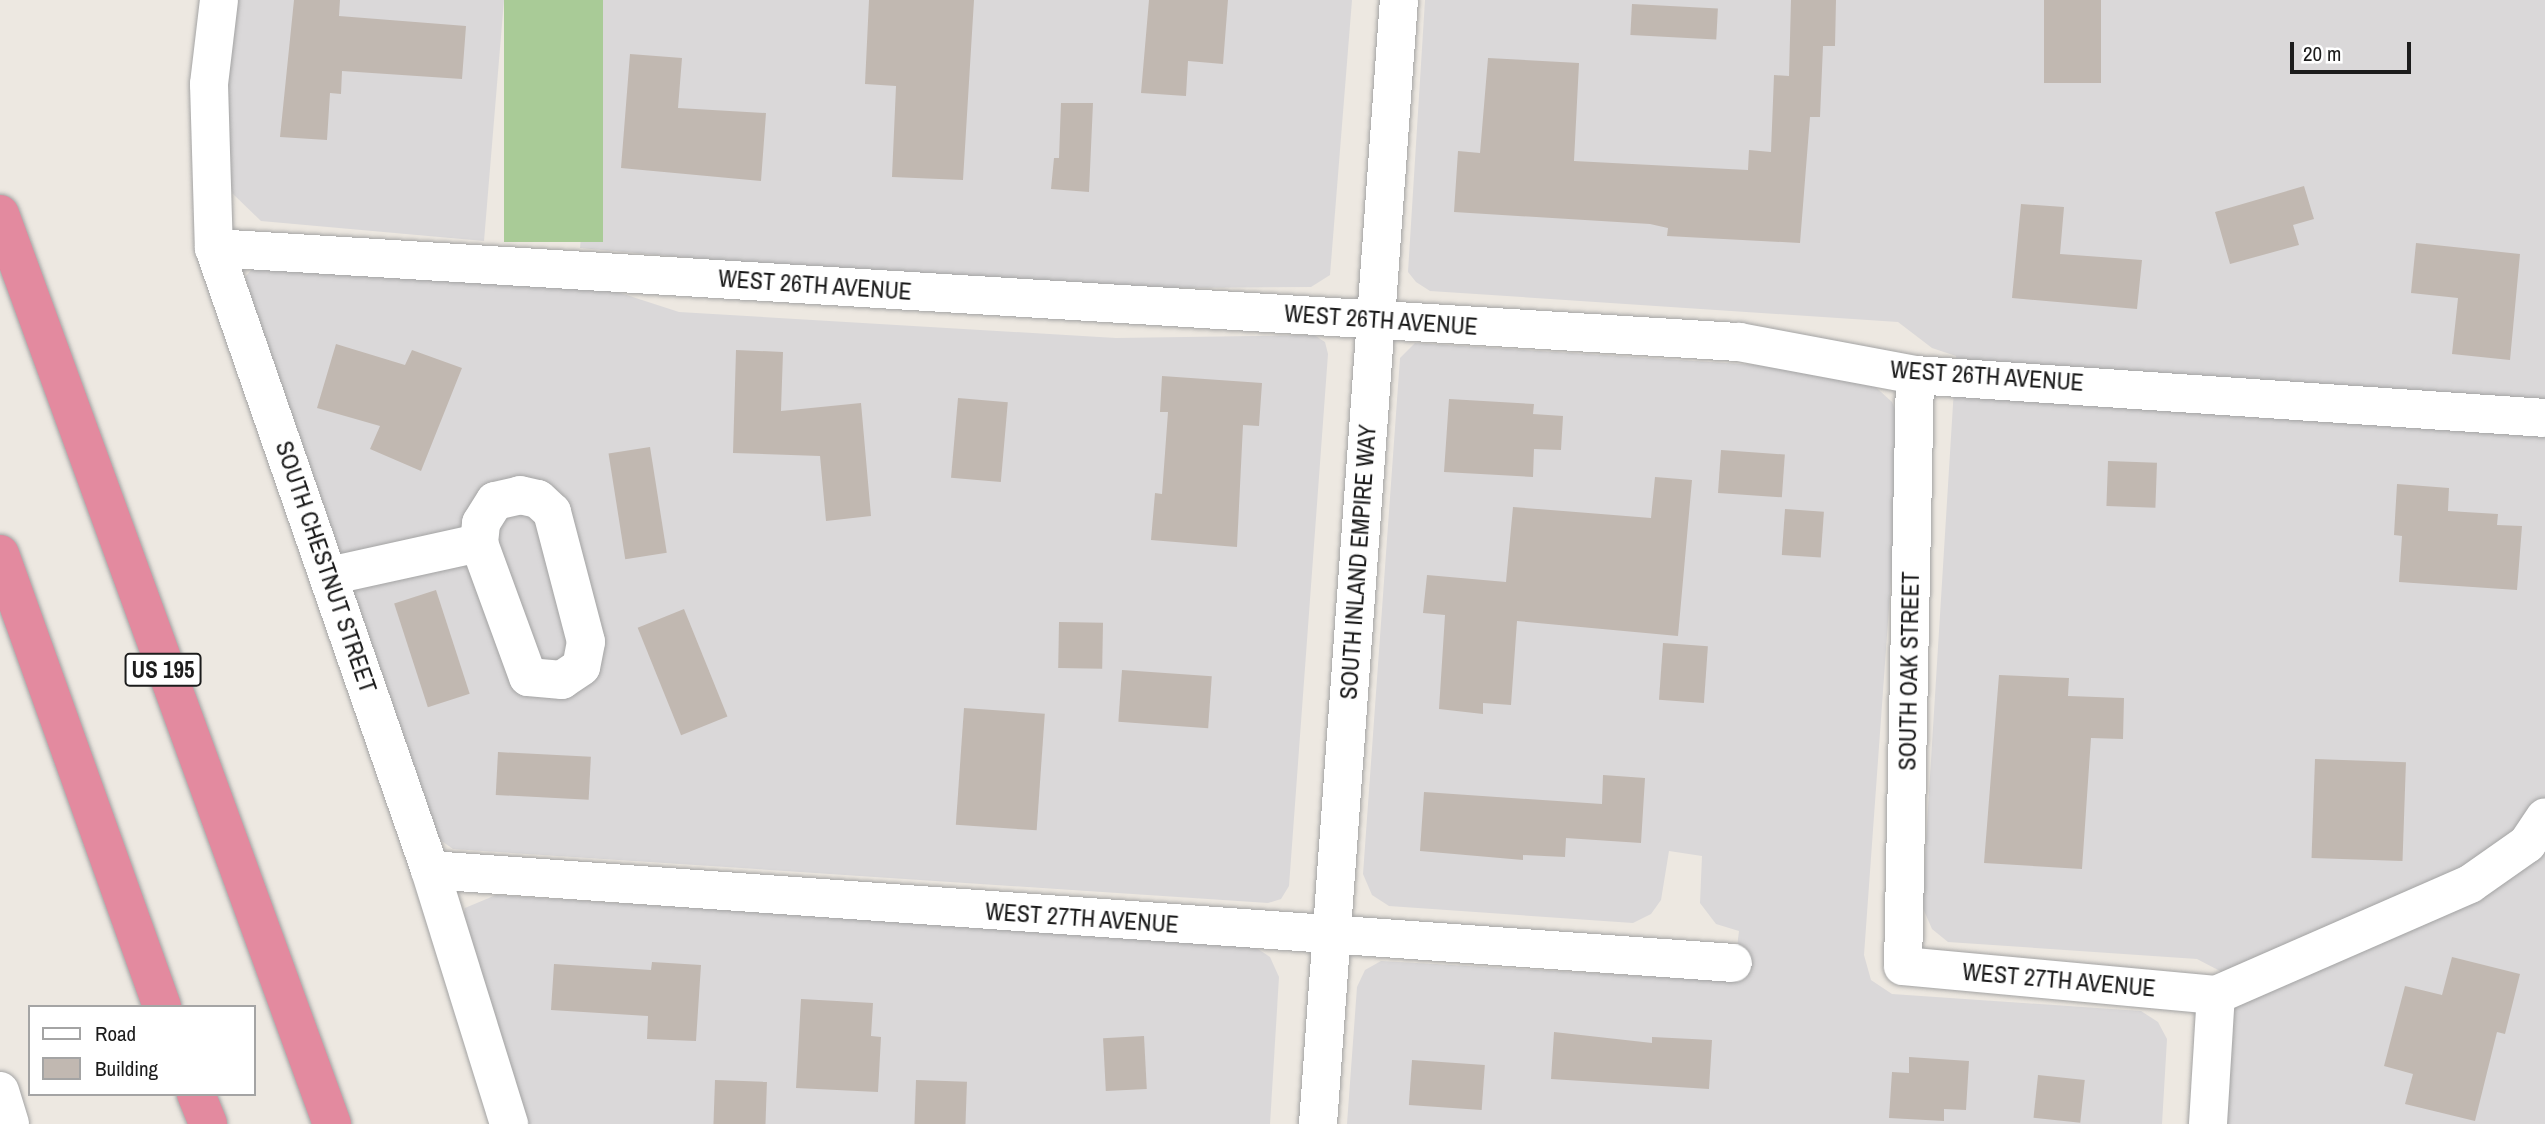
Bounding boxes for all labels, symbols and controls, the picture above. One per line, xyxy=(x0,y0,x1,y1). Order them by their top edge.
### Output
scale bar xyxy=(2293,28,2414,72)
text: 20 m xyxy=(2303,39,2341,68)
street label: WEST 26TH AVENUE xyxy=(717,264,913,306)
street label: WEST 26TH AVENUE xyxy=(1283,299,1479,341)
street label: WEST 26TH AVENUE xyxy=(1889,355,2085,397)
street label: SOUTH INLAND EMPIRE WAY xyxy=(1334,424,1382,700)
street label: SOUTH CHESTNUT STREET xyxy=(269,437,383,697)
street label: SOUTH OAK STREET xyxy=(1893,571,1925,771)
road number: US 195 xyxy=(124,650,202,690)
street label: WEST 27TH AVENUE xyxy=(984,897,1180,939)
street label: WEST 27TH AVENUE xyxy=(1960,957,2158,1003)
legend xyxy=(28,1005,256,1096)
text: Road xyxy=(95,1019,136,1048)
text: Building xyxy=(95,1054,158,1083)

